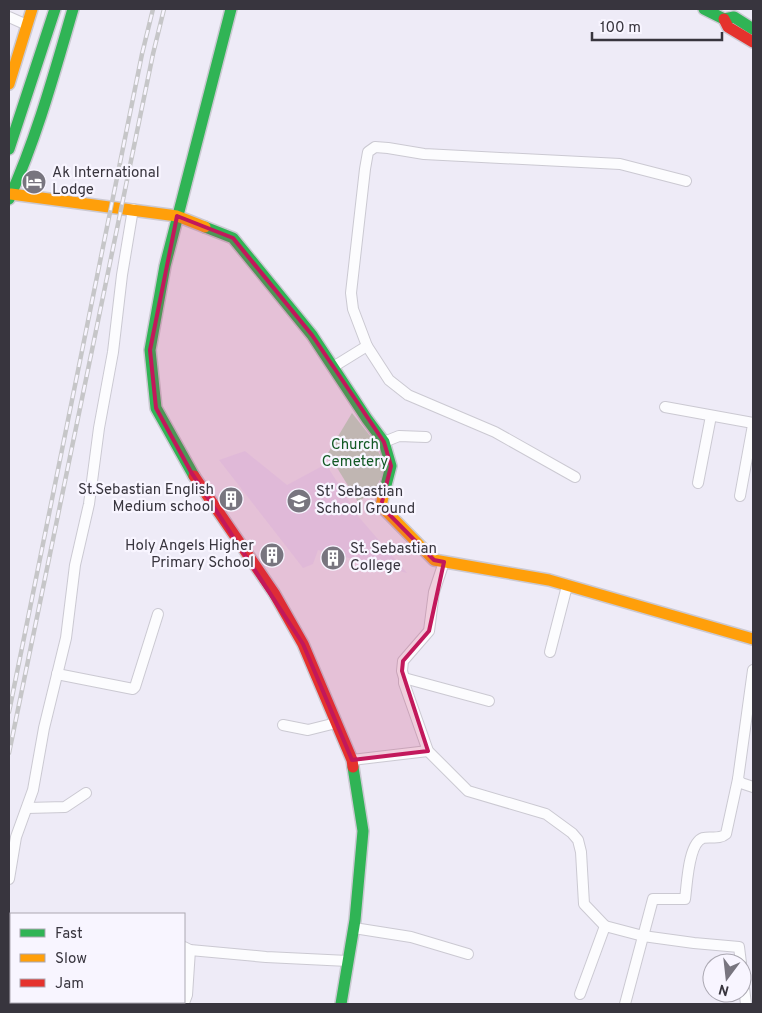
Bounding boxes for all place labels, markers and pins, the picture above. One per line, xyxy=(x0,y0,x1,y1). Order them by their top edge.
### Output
place label: Ak International Lodge xyxy=(52,164,160,200)
hotel icon: Ak International Lodge xyxy=(21,169,47,195)
place label: St.Sebastian English Medium school xyxy=(78,481,214,517)
place label: St' Sebastian School Ground xyxy=(316,483,415,519)
building icon: St.Sebastian English Medium school xyxy=(218,486,244,512)
school or university icon: St' Sebastian School Ground xyxy=(286,488,312,514)
place label: Holy Angels Higher Primary School xyxy=(125,537,254,573)
place label: St. Sebastian College xyxy=(350,540,437,576)
building icon: Holy Angels Higher Primary School xyxy=(259,542,285,568)
building icon: St. Sebastian College xyxy=(320,545,346,571)

